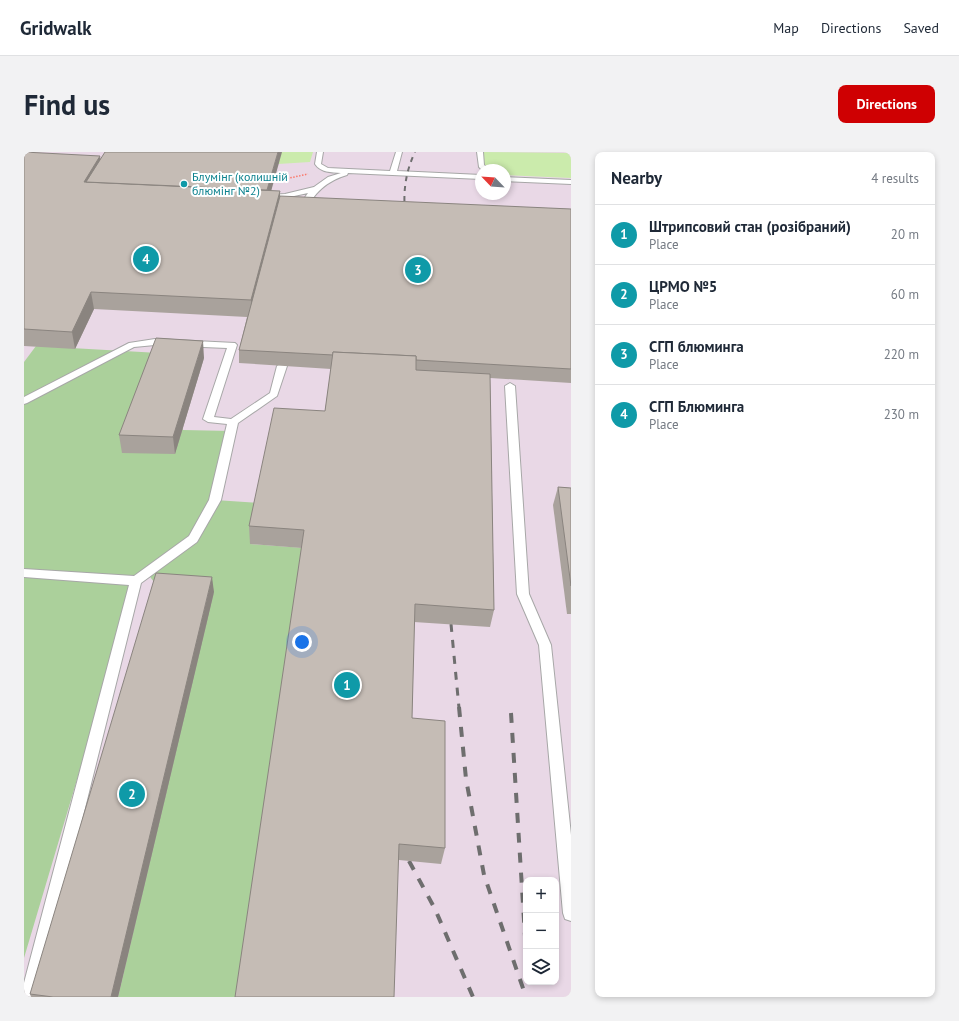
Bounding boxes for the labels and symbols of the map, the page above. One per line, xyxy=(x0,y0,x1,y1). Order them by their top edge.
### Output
north arrow xyxy=(475,164,511,200)
place label: Блумінг (колишній блюмінг №2) xyxy=(192,169,288,198)
marker: Блумінг (колишній блюмінг №2) xyxy=(179,179,189,189)
pin: 4 xyxy=(133,244,159,274)
pin: 3 xyxy=(405,255,431,285)
your location xyxy=(292,632,312,652)
pin: 1 xyxy=(334,670,360,700)
pin: 2 xyxy=(119,779,145,809)

